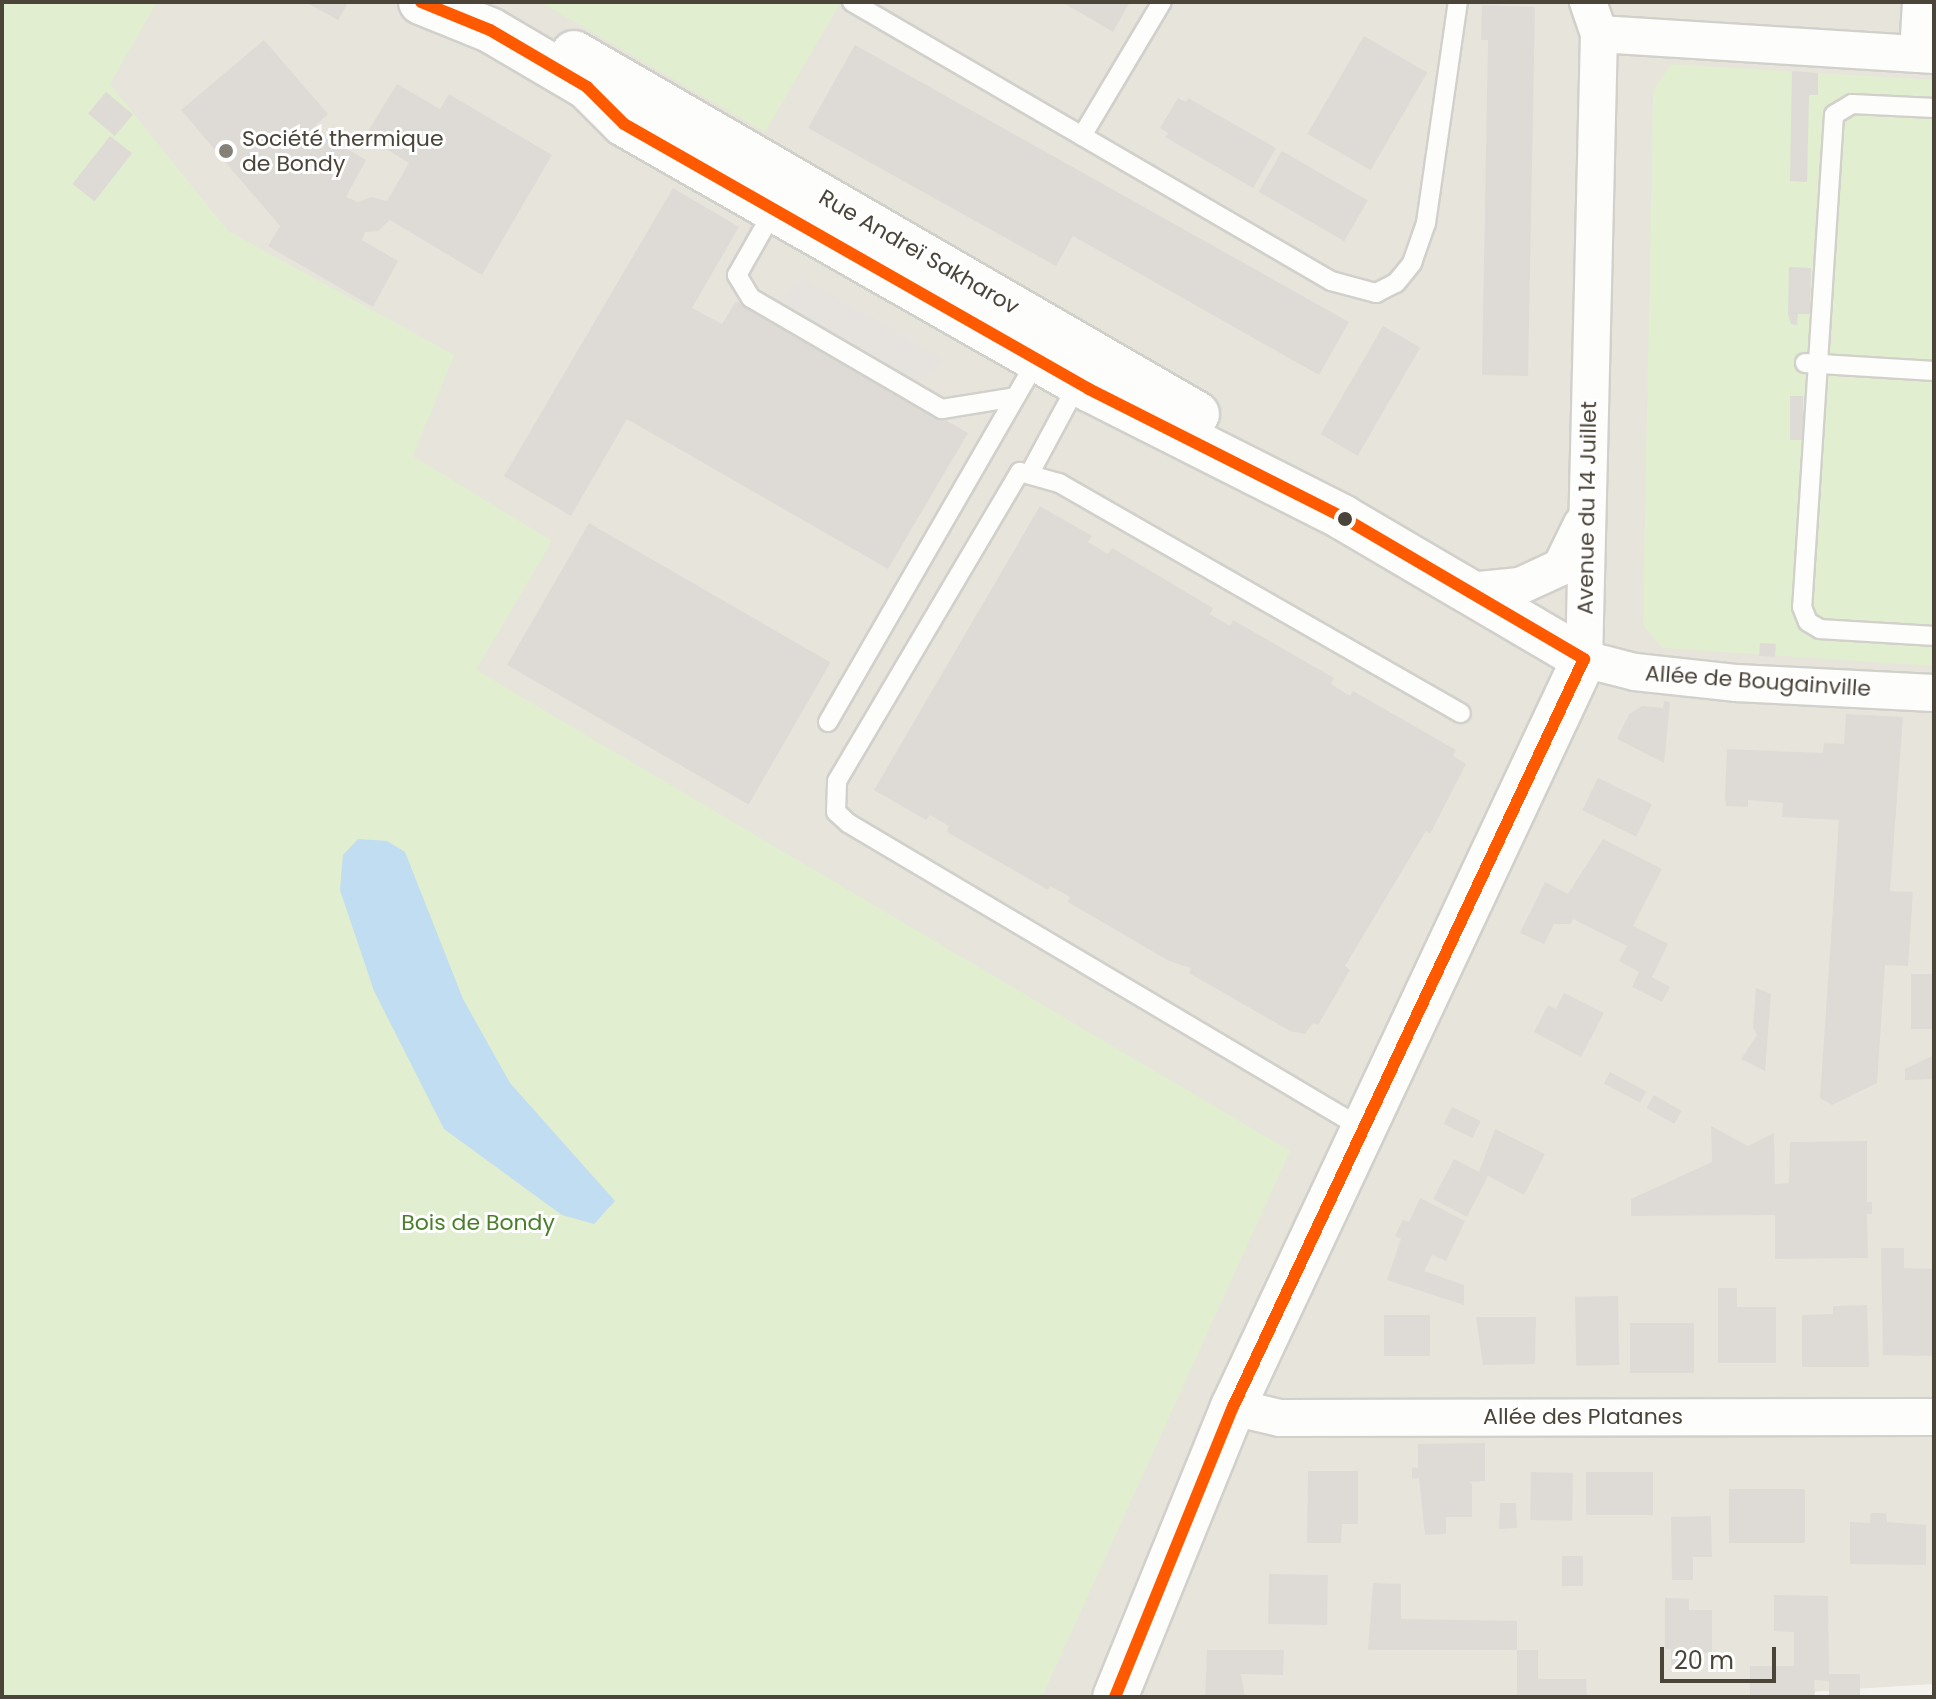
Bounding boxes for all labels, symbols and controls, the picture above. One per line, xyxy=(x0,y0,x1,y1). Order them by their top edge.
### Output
place label: Société thermique de Bondy xyxy=(242,125,444,176)
marker: Société thermique de Bondy xyxy=(217,142,235,160)
street label: Rue Andreï Sakharov xyxy=(814,184,1024,320)
street label: Avenue du 14 Juillet xyxy=(1572,401,1602,615)
unlabelled marker xyxy=(1337,511,1353,527)
street label: Allée de Bougainville xyxy=(1644,660,1872,702)
park label: Bois de Bondy xyxy=(401,1210,555,1236)
street label: Allée des Platanes xyxy=(1483,1404,1683,1430)
scale bar xyxy=(1664,1631,1780,1681)
text: 20 m xyxy=(1674,1644,1734,1677)

